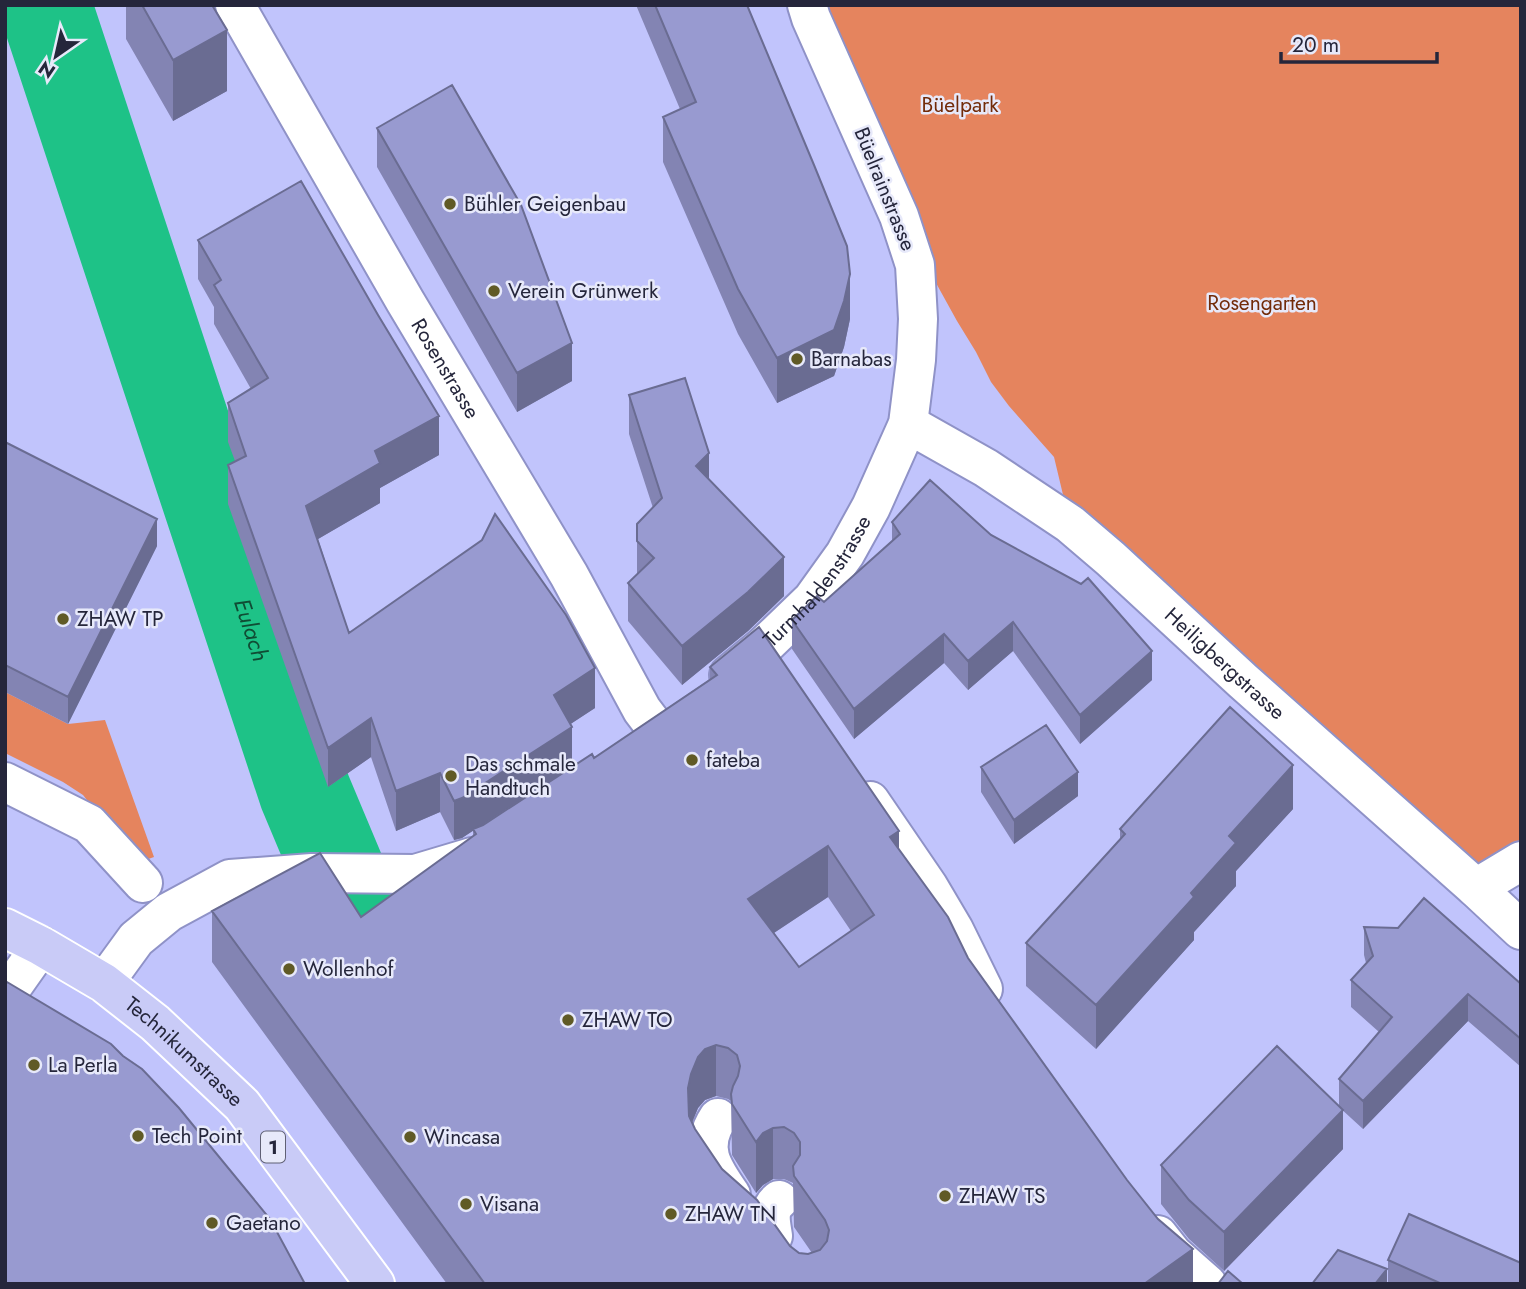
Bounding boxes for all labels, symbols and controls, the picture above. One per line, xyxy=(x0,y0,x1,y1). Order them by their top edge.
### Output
north arrow xyxy=(21,21,91,91)
scale bar xyxy=(1281,21,1437,65)
text: 20 m xyxy=(1292,30,1339,60)
text: N xyxy=(33,54,61,85)
park label: Büelpark xyxy=(922,90,999,120)
street label: Büelrainstrasse xyxy=(847,123,923,255)
place label: Bühler Geigenbau xyxy=(464,189,626,219)
marker: Bühler Geigenbau xyxy=(442,196,458,212)
place label: Verein Grünwerk xyxy=(508,276,659,306)
marker: Verein Grünwerk xyxy=(486,283,502,299)
park label: Rosengarten xyxy=(1207,288,1317,318)
street label: Rosenstrasse xyxy=(404,313,487,424)
place label: Barnabas xyxy=(811,344,892,374)
marker: Barnabas xyxy=(789,351,805,367)
street label: Turmhaldenstrasse xyxy=(757,510,879,654)
water label: Eulach xyxy=(225,594,278,666)
street label: Heiligbergstrasse xyxy=(1158,601,1292,727)
place label: ZHAW TP xyxy=(77,604,164,634)
marker: ZHAW TP xyxy=(55,611,71,627)
place label: fateba xyxy=(706,745,760,775)
place label: Das schmale Handtuch xyxy=(465,749,576,803)
marker: fateba xyxy=(684,752,700,768)
marker: Das schmale Handtuch xyxy=(443,768,459,784)
place label: Wollenhof xyxy=(303,954,395,984)
marker: Wollenhof xyxy=(281,961,297,977)
street label: Technikumstrasse xyxy=(118,990,250,1114)
place label: ZHAW TO xyxy=(582,1005,673,1035)
marker: ZHAW TO xyxy=(560,1012,576,1028)
place label: La Perla xyxy=(48,1050,118,1080)
marker: La Perla xyxy=(26,1057,42,1073)
place label: Tech Point xyxy=(152,1121,242,1151)
place label: Wincasa xyxy=(424,1122,500,1152)
marker: Tech Point xyxy=(130,1128,146,1144)
marker: Wincasa xyxy=(402,1129,418,1145)
road number: 1 xyxy=(261,1132,285,1162)
place label: ZHAW TS xyxy=(959,1181,1046,1211)
marker: ZHAW TS xyxy=(937,1188,953,1204)
place label: Visana xyxy=(480,1189,539,1219)
marker: Visana xyxy=(458,1196,474,1212)
place label: ZHAW TN xyxy=(685,1199,776,1229)
marker: ZHAW TN xyxy=(663,1206,679,1222)
place label: Gaetano xyxy=(226,1208,301,1238)
marker: Gaetano xyxy=(204,1215,220,1231)

